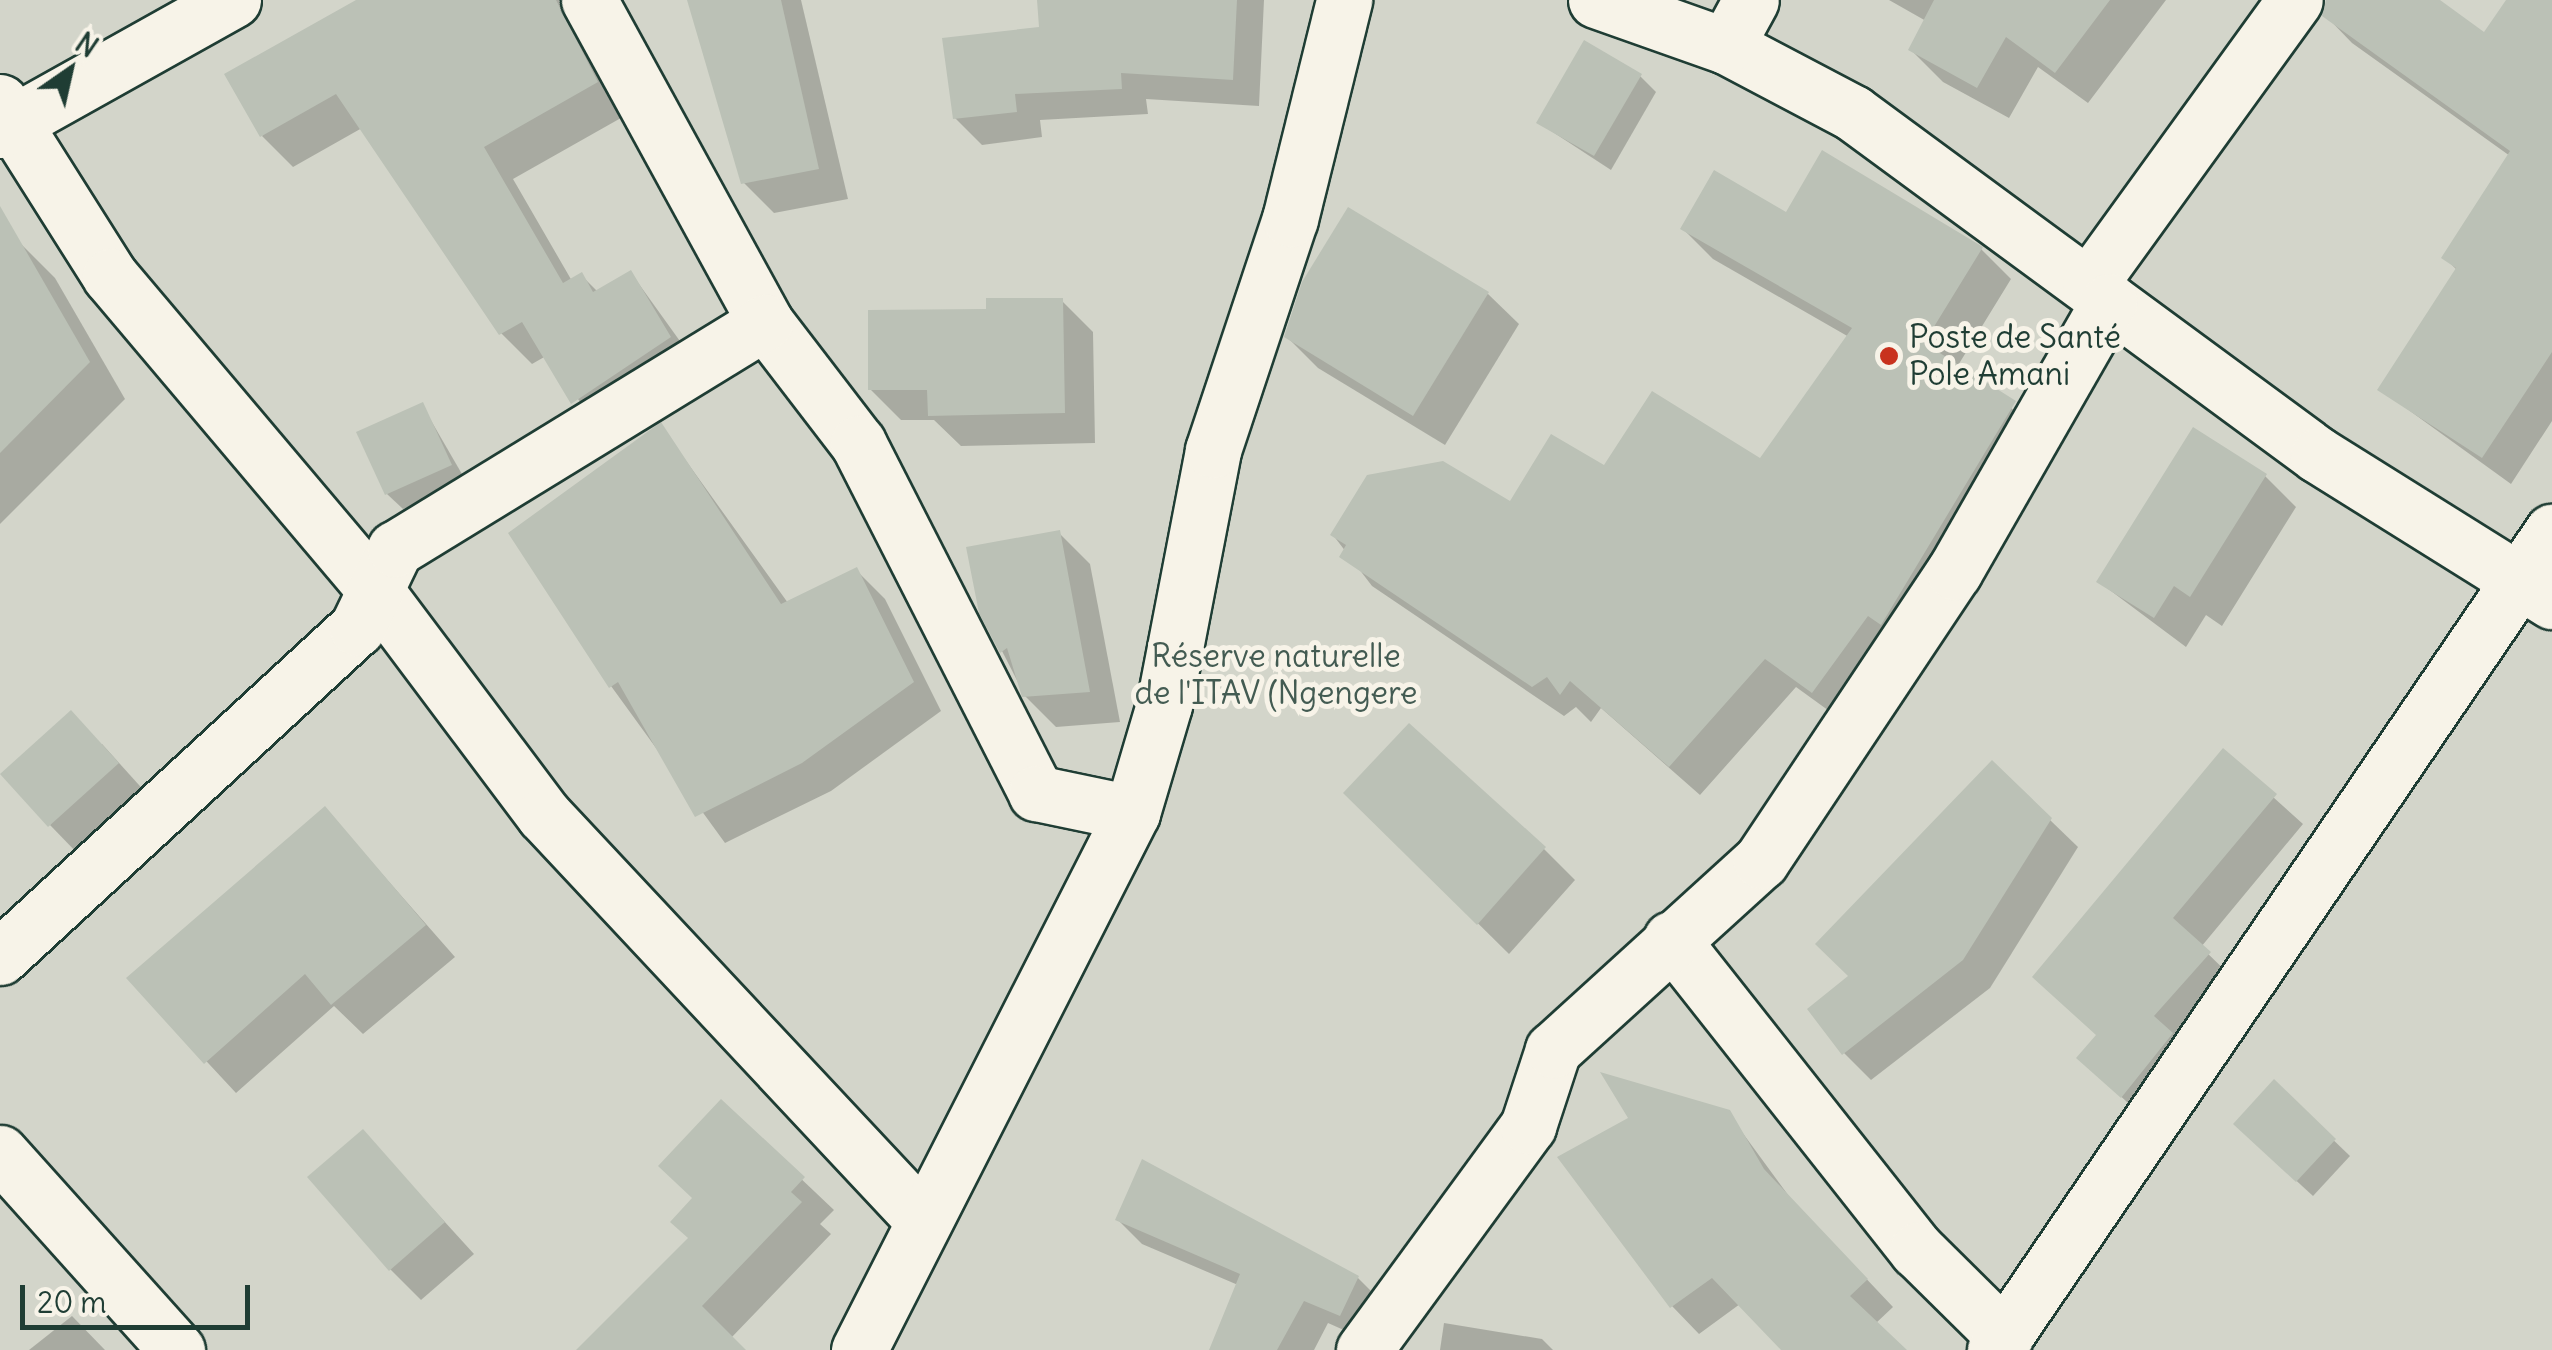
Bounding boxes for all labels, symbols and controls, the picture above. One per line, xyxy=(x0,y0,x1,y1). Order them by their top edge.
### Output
north arrow xyxy=(20,20,120,120)
text: N xyxy=(69,25,105,65)
place label: Poste de Santé Pole Amani xyxy=(1909,319,2121,394)
marker: Poste de Santé Pole Amani xyxy=(1878,345,1900,367)
park label: Réserve naturelle de l'ITAV (Ngengere xyxy=(1135,638,1417,713)
scale bar xyxy=(25,1265,255,1327)
text: 20 m xyxy=(37,1283,107,1321)

